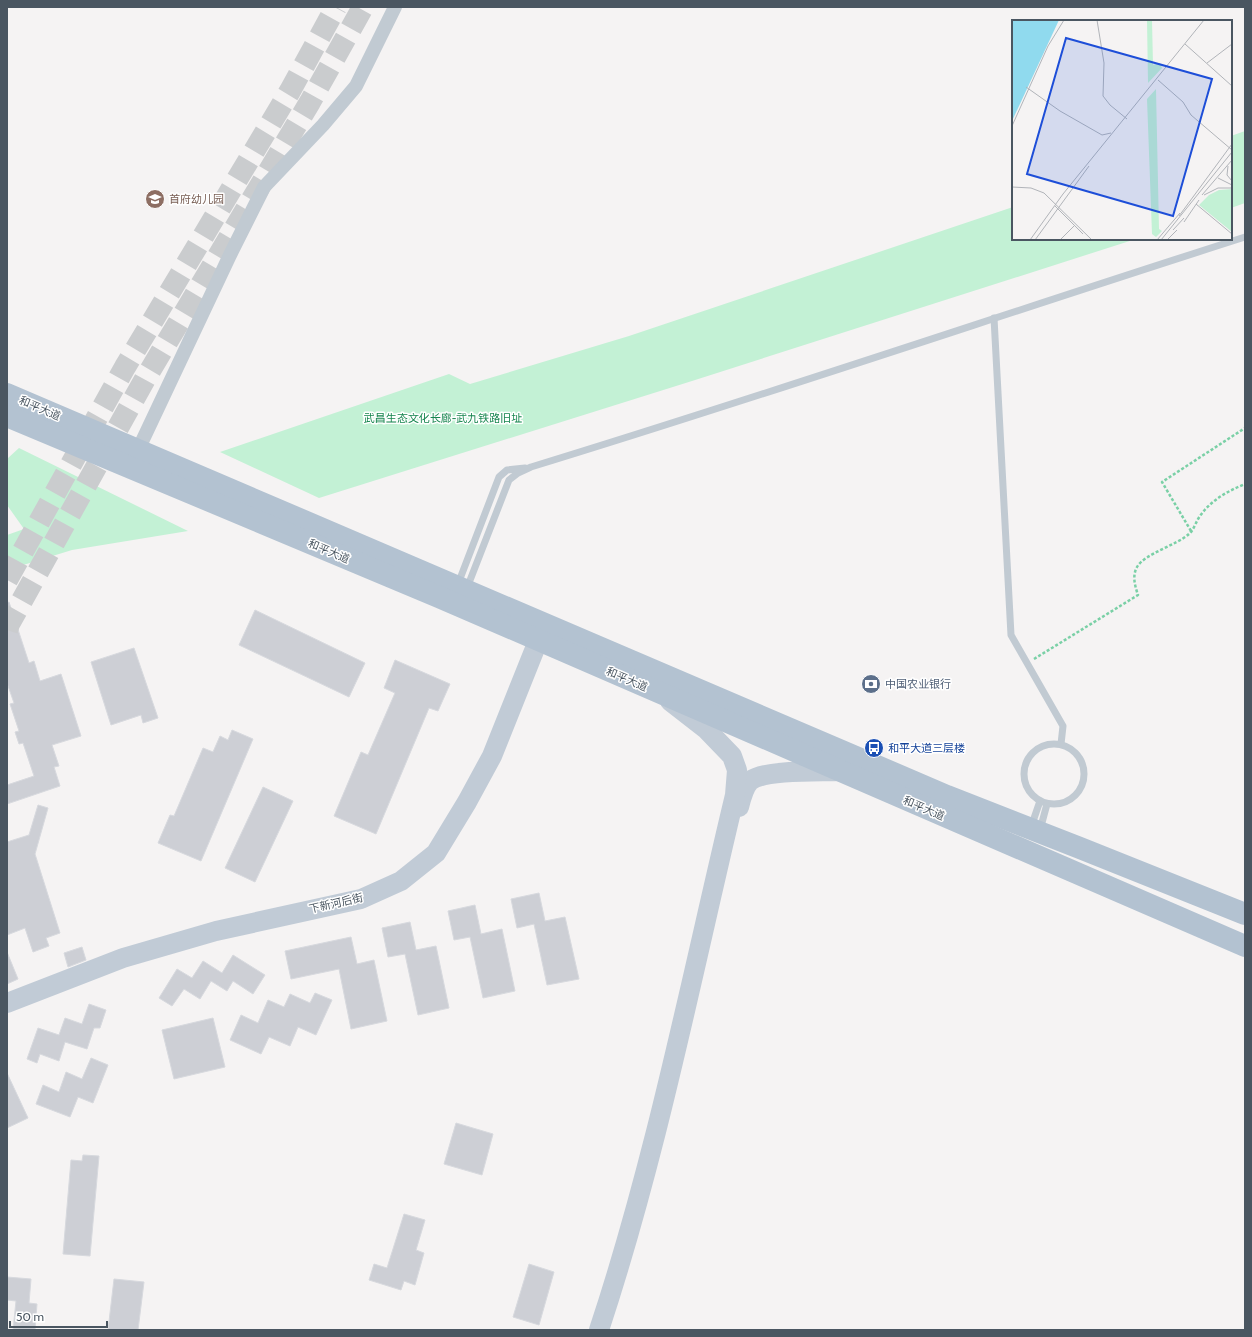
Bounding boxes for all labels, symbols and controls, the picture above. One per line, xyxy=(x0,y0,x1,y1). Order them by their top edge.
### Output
inset map xyxy=(1012,20,1232,240)
school or university icon: 首府幼儿园 xyxy=(144,188,166,210)
place label: 首府幼儿园 xyxy=(169,192,224,206)
street label: 和平大道 xyxy=(17,393,63,423)
park label: 武昌生态文化长廊-武九铁路旧址 xyxy=(364,411,522,425)
street label: 和平大道 xyxy=(306,536,352,566)
street label: 和平大道 xyxy=(604,664,650,694)
bank icon: 中国农业银行 xyxy=(860,673,882,695)
place label: 中国农业银行 xyxy=(885,677,951,691)
bus stop icon: 和平大道三层楼 xyxy=(863,737,885,759)
place label: 和平大道三层楼 xyxy=(888,741,965,755)
street label: 和平大道 xyxy=(901,793,947,823)
street label: 下新河后街 xyxy=(308,890,364,916)
scale bar xyxy=(10,1303,107,1329)
text: 50 m xyxy=(16,1309,44,1324)

